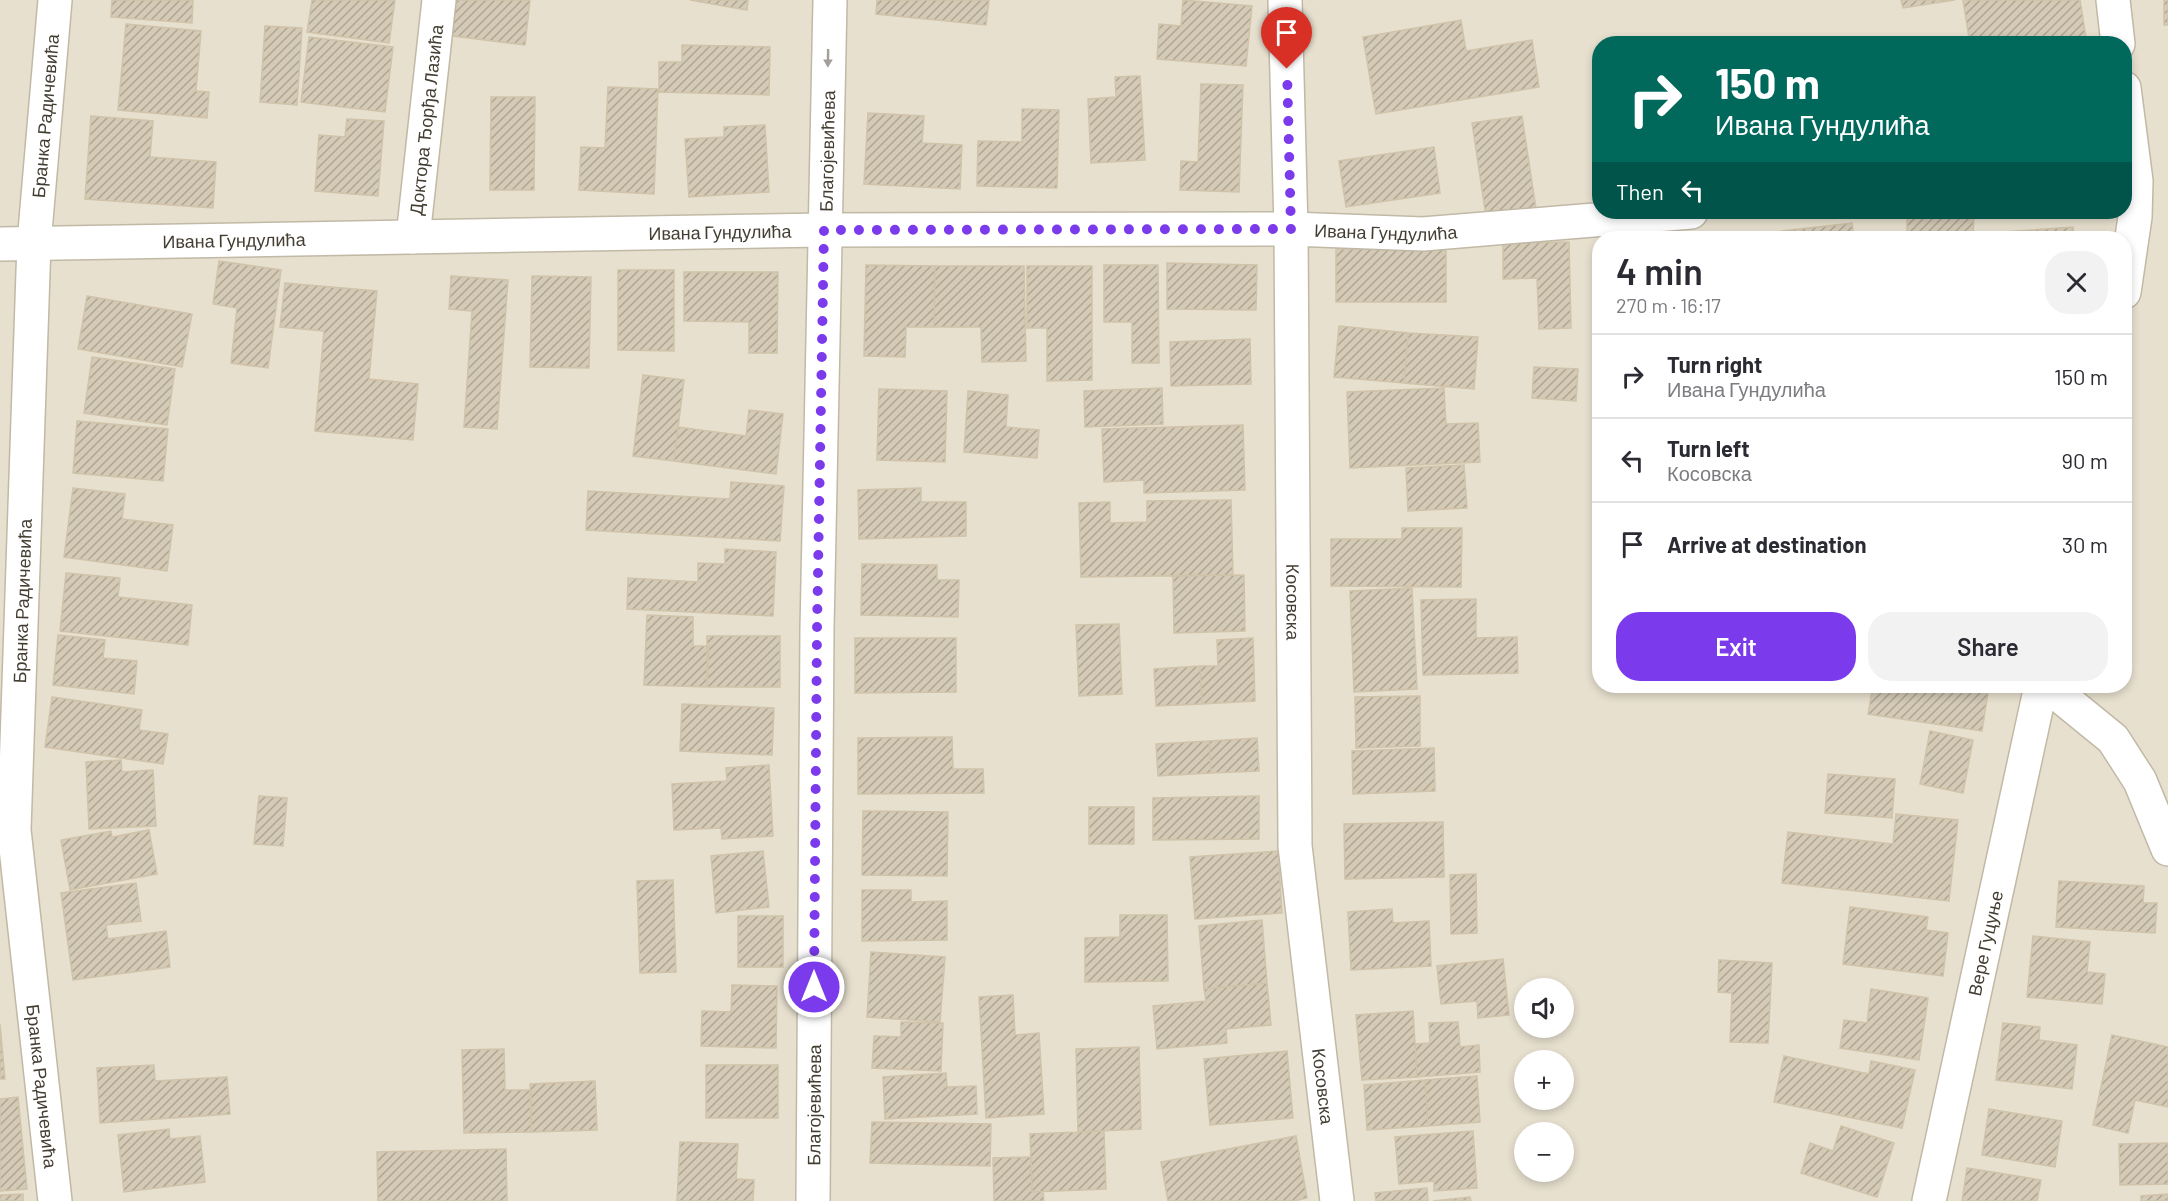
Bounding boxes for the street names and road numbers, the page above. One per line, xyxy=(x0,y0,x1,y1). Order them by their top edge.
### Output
street label: Доктора Ђорђа Лазића xyxy=(404,22,447,216)
street label: Бранка Радичевића xyxy=(27,32,63,199)
street label: Благојевићева xyxy=(815,89,839,212)
street label: Ивана Гундулића xyxy=(1314,219,1459,245)
street label: Ивана Гундулића xyxy=(648,220,793,244)
street label: Ивана Гундулића xyxy=(162,228,307,252)
street label: Бранка Радичевића xyxy=(8,517,36,684)
street label: Косовска xyxy=(1282,564,1305,641)
street label: Вере Гуцуње xyxy=(1963,888,2007,998)
street label: Бранка Радичевића xyxy=(22,1003,62,1170)
street label: Благојевићева xyxy=(802,1043,825,1166)
street label: Косовска xyxy=(1308,1047,1339,1126)

